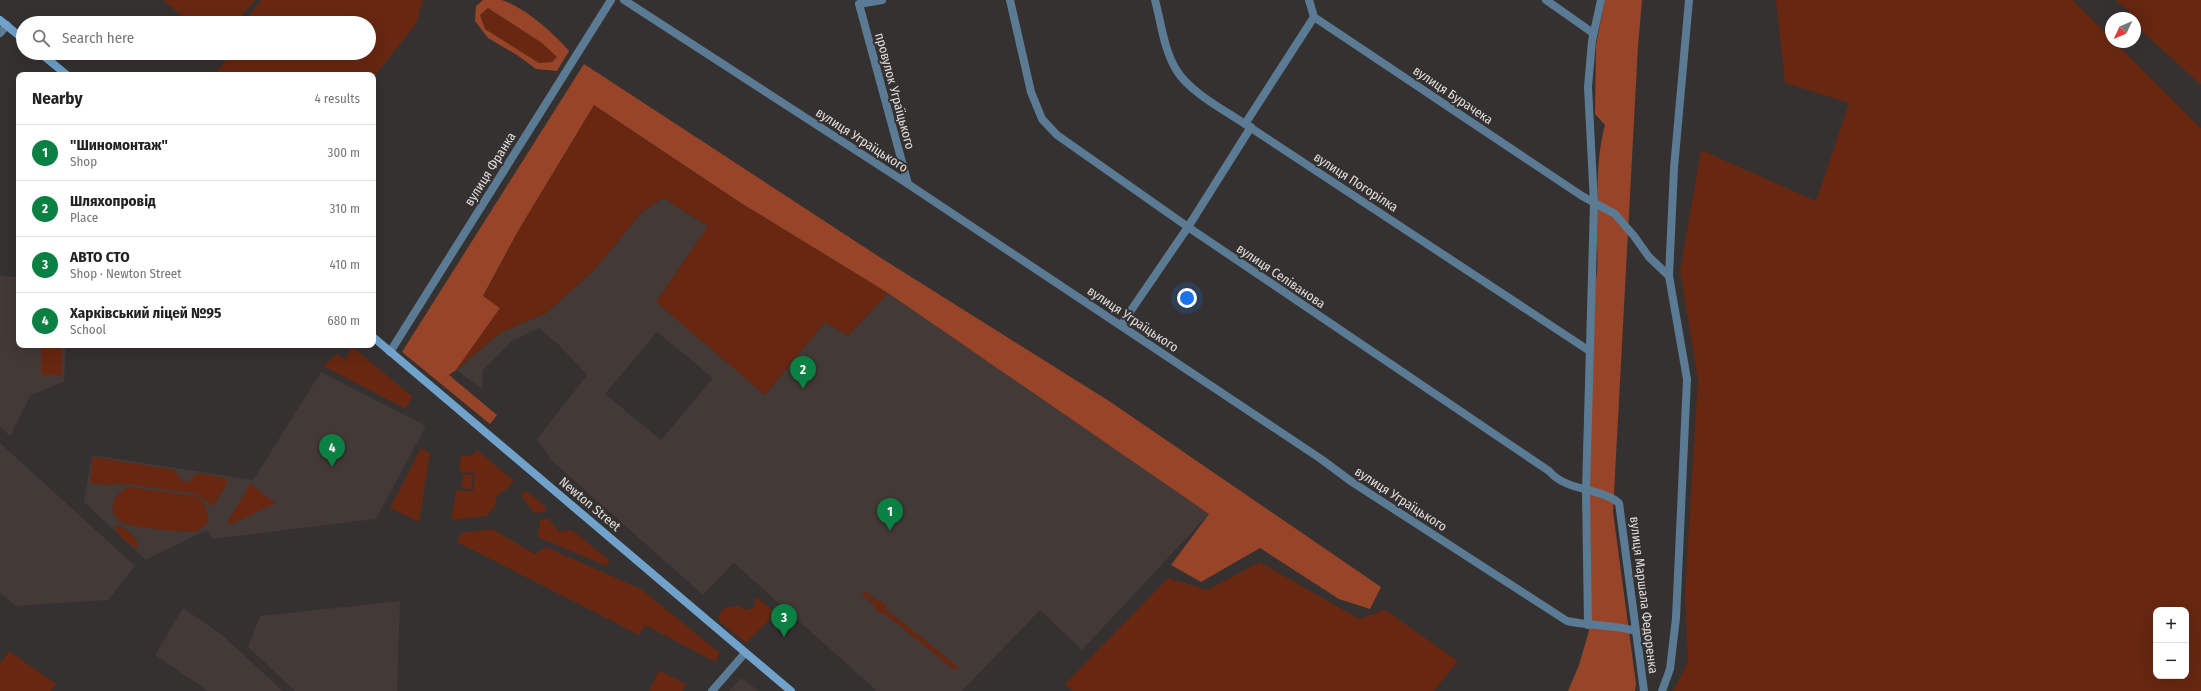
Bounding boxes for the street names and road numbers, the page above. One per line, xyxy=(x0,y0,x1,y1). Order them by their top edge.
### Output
street label: провулок Уграїцького xyxy=(872,31,918,151)
street label: вулиця Бурачека xyxy=(1410,63,1496,127)
street label: вулиця Уграїцького xyxy=(813,105,911,175)
street label: вулиця Франка xyxy=(461,129,519,209)
street label: вулиця Погорілка xyxy=(1311,149,1401,215)
street label: вулиця Селіванова xyxy=(1234,241,1328,311)
street label: вулиця Уграїцького xyxy=(1085,283,1182,355)
street label: вулиця Уграїцького xyxy=(1352,464,1450,534)
street label: Newton Street xyxy=(556,474,624,535)
street label: вулиця Маршала Федоренка xyxy=(1627,516,1661,674)

